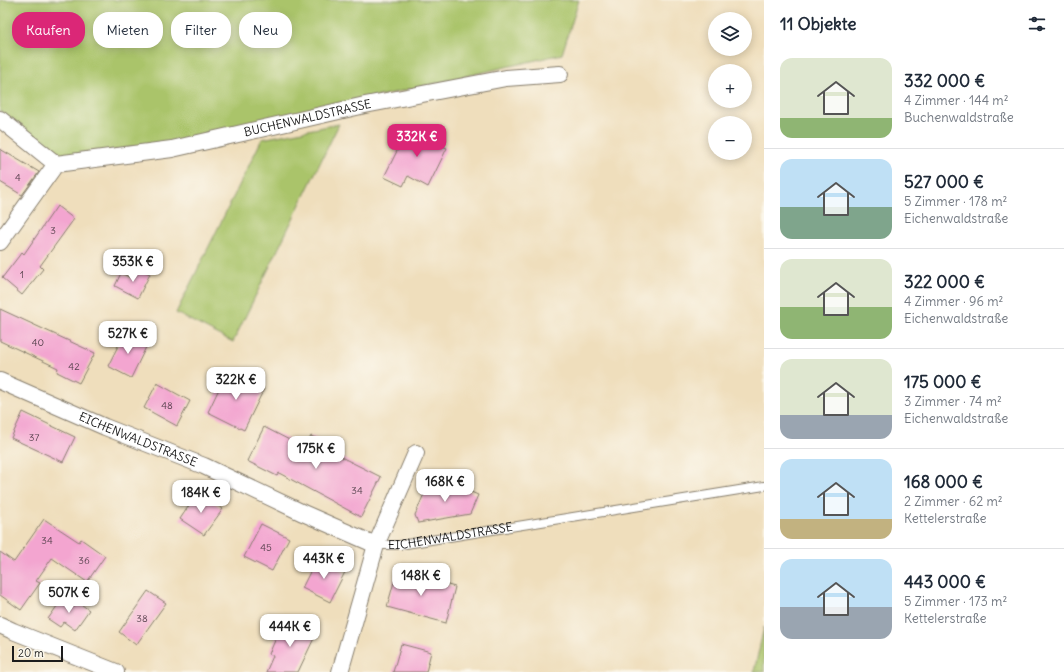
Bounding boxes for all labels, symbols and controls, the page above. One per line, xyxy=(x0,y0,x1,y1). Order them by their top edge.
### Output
chip: Kaufen xyxy=(12,12,85,48)
chip: Mieten xyxy=(93,12,163,48)
chip: Filter xyxy=(171,12,231,48)
chip: Neu xyxy=(239,12,292,48)
map controls xyxy=(708,12,752,160)
button: layers xyxy=(708,12,752,56)
text: 11 Objekte xyxy=(780,13,856,35)
icon: filters xyxy=(1026,13,1048,35)
button: + xyxy=(708,64,752,108)
text: 332 000 € xyxy=(904,70,985,92)
icon: home xyxy=(812,74,860,122)
text: 4 Zimmer · 144 m² xyxy=(904,92,1009,109)
street label: BUCHENWALDSTRASSE xyxy=(242,96,372,139)
text: Buchenwaldstraße xyxy=(904,109,1014,126)
button: − xyxy=(708,116,752,160)
pin: 332K € xyxy=(384,124,450,158)
text: 332K € xyxy=(396,128,438,145)
house number: 4 xyxy=(15,171,21,184)
text: 527 000 € xyxy=(904,171,984,193)
icon: home xyxy=(812,175,860,223)
text: 5 Zimmer · 178 m² xyxy=(904,193,1007,210)
text: Eichenwaldstraße xyxy=(904,210,1008,227)
house number: 3 xyxy=(50,224,56,237)
pin: 353K € xyxy=(100,249,166,283)
text: 353K € xyxy=(112,253,154,270)
house number: 1 xyxy=(20,268,24,281)
text: 322 000 € xyxy=(904,271,985,293)
icon: home xyxy=(812,275,860,323)
text: 4 Zimmer · 96 m² xyxy=(904,293,1003,310)
text: Eichenwaldstraße xyxy=(904,310,1008,327)
pin: 527K € xyxy=(95,321,161,355)
text: 527K € xyxy=(108,325,148,342)
house number: 40 xyxy=(32,336,44,349)
house number: 42 xyxy=(68,360,80,373)
pin: 322K € xyxy=(203,367,269,401)
text: 322K € xyxy=(215,371,257,388)
text: 175 000 € xyxy=(904,371,981,393)
icon: home xyxy=(812,375,860,423)
text: 3 Zimmer · 74 m² xyxy=(904,393,1002,410)
house number: 48 xyxy=(161,399,173,412)
street label: EICHENWALDSTRASSE xyxy=(77,409,199,470)
text: Eichenwaldstraße xyxy=(904,410,1008,427)
house number: 37 xyxy=(29,431,39,444)
pin: 175K € xyxy=(283,436,349,470)
text: 175K € xyxy=(297,440,335,457)
pin: 168K € xyxy=(412,469,478,503)
text: 168 000 € xyxy=(904,471,983,493)
text: 168K € xyxy=(425,473,465,490)
icon: home xyxy=(812,475,860,523)
pin: 184K € xyxy=(168,480,234,514)
text: 184K € xyxy=(181,484,221,501)
house number: 34 xyxy=(351,484,363,497)
text: 2 Zimmer · 62 m² xyxy=(904,493,1003,510)
text: Kettelerstraße xyxy=(904,510,987,527)
street label: EICHENWALDSTRASSE xyxy=(388,519,514,552)
house number: 34 xyxy=(41,534,53,547)
house number: 45 xyxy=(260,541,272,554)
pin: 443K € xyxy=(291,546,357,580)
text: 443K € xyxy=(303,550,345,567)
house number: 36 xyxy=(78,554,90,567)
pin: 148K € xyxy=(388,563,454,597)
text: 148K € xyxy=(401,567,441,584)
text: 443 000 € xyxy=(904,571,986,593)
icon: home xyxy=(812,575,860,623)
pin: 507K € xyxy=(36,580,102,614)
text: 507K € xyxy=(48,584,90,601)
text: 5 Zimmer · 173 m² xyxy=(904,593,1007,610)
text: Kettelerstraße xyxy=(904,610,987,627)
house number: 38 xyxy=(136,612,148,625)
pin: 444K € xyxy=(257,614,323,648)
text: 444K € xyxy=(269,618,311,635)
scale bar xyxy=(12,644,63,663)
text: 20 m xyxy=(18,646,44,660)

